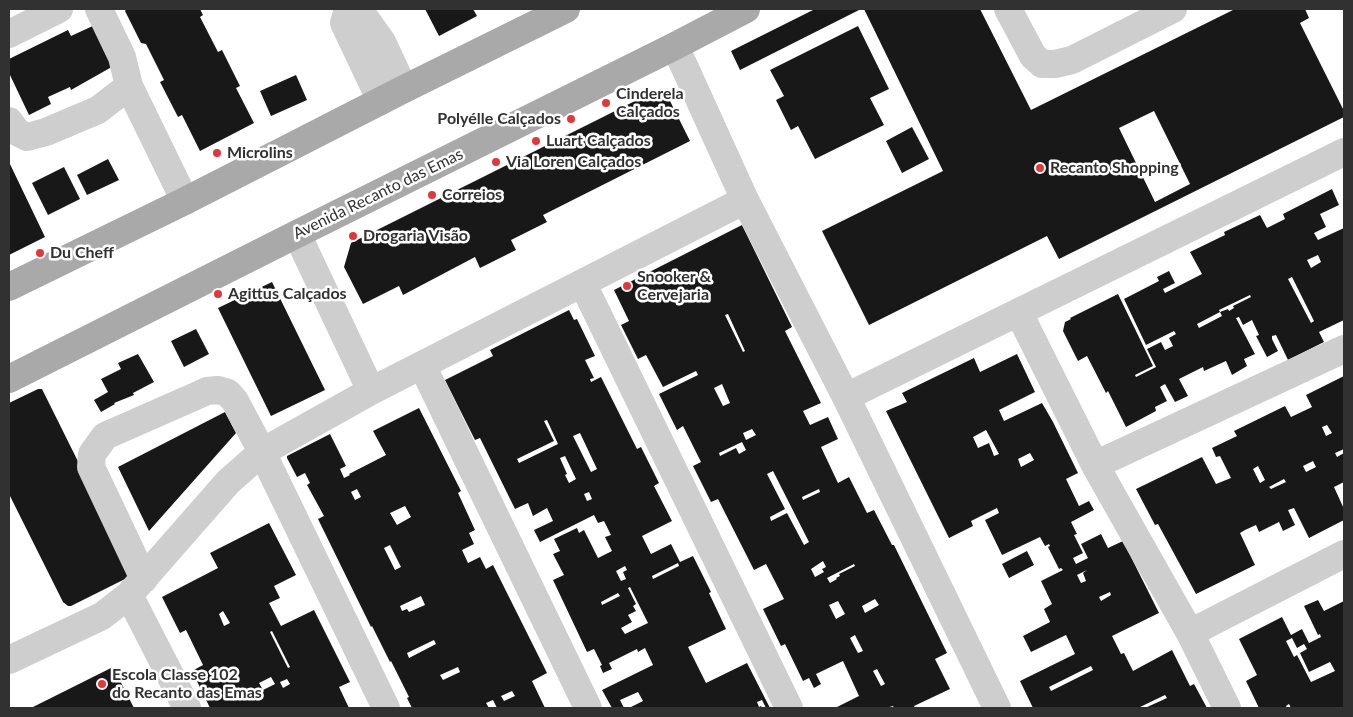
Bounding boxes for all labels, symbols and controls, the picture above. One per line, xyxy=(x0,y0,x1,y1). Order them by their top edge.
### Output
place label: Cinderela Calçados xyxy=(616,84,684,122)
marker: Cinderela Calçados xyxy=(600,97,612,109)
place label: Polyélle Calçados xyxy=(437,109,561,129)
marker: Polyélle Calçados xyxy=(565,113,577,125)
place label: Luart Calçados xyxy=(546,131,651,151)
marker: Luart Calçados xyxy=(530,135,542,147)
place label: Microlins xyxy=(227,143,293,163)
street label: Avenida Recanto das Emas xyxy=(290,144,466,244)
marker: Microlins xyxy=(211,147,223,159)
place label: Via Loren Calçados xyxy=(506,152,641,172)
marker: Via Loren Calçados xyxy=(490,156,502,168)
place label: Recanto Shopping xyxy=(1050,158,1179,178)
marker: Recanto Shopping xyxy=(1034,162,1046,174)
place label: Correios xyxy=(442,185,502,205)
marker: Correios xyxy=(426,189,438,201)
place label: Drogaria Visão xyxy=(363,226,468,246)
marker: Drogaria Visão xyxy=(347,230,359,242)
place label: Du Cheff xyxy=(50,243,114,263)
marker: Du Cheff xyxy=(34,247,46,259)
place label: Snooker & Cervejaria xyxy=(637,267,711,305)
marker: Snooker & Cervejaria xyxy=(621,280,633,292)
place label: Agittus Calçados xyxy=(228,284,347,304)
marker: Agittus Calçados xyxy=(212,288,224,300)
place label: Escola Classe 102 do Recanto das Emas xyxy=(112,665,262,703)
marker: Escola Classe 102 do Recanto das Emas xyxy=(96,678,108,690)

